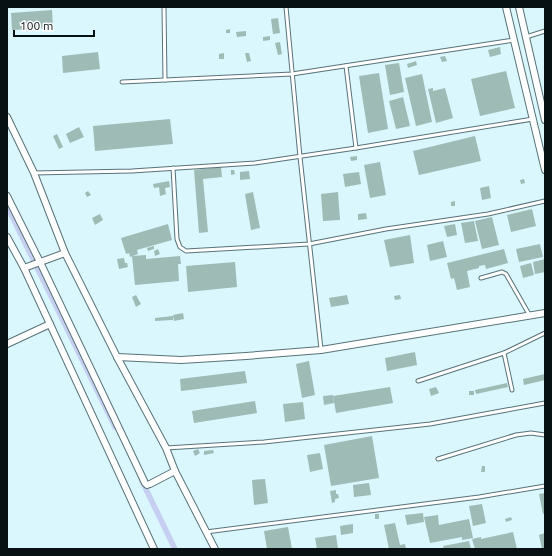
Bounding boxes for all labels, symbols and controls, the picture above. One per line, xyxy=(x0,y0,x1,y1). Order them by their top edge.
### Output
scale bar xyxy=(14,12,94,38)
text: 100 m xyxy=(20,19,53,32)

